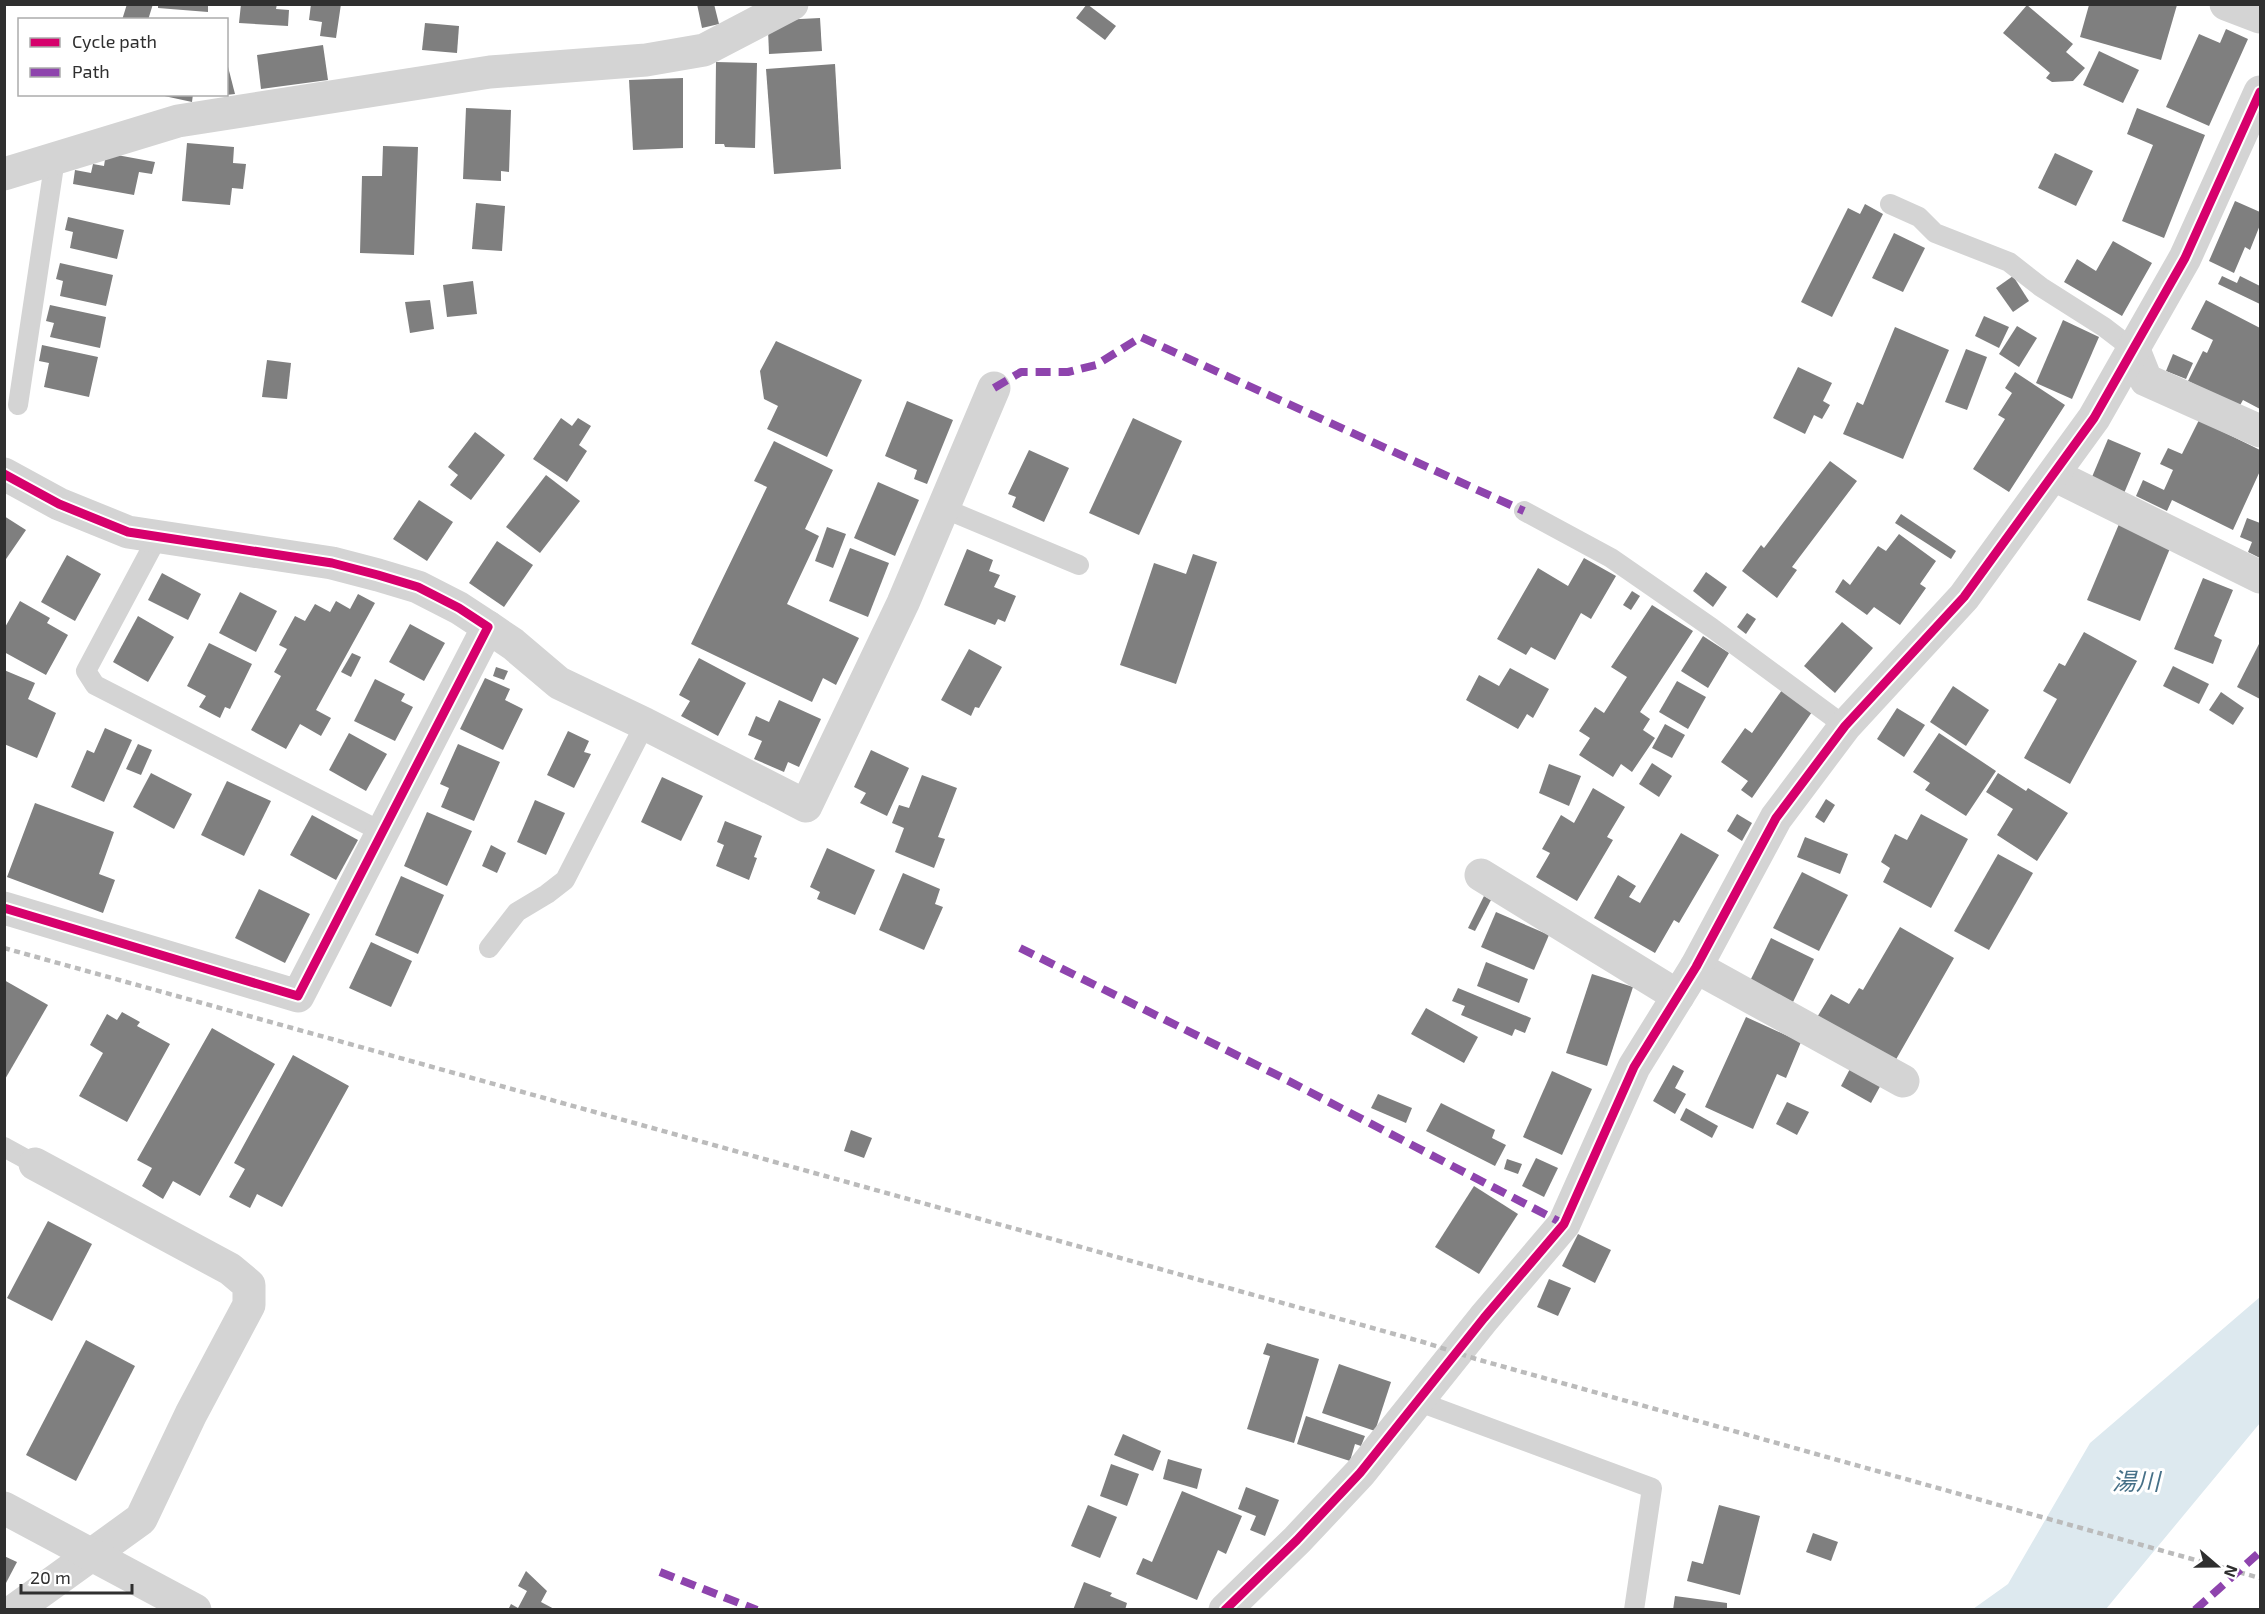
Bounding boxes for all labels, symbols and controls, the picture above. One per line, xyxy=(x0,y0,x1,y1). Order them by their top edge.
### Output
legend xyxy=(18,18,228,96)
text: Cycle path xyxy=(72,30,157,52)
text: Path xyxy=(72,60,110,82)
water label: 湯川 xyxy=(2112,1466,2163,1495)
north arrow xyxy=(2187,1536,2247,1596)
scale bar xyxy=(21,1557,132,1595)
text: N xyxy=(2221,1563,2242,1580)
text: 20 m xyxy=(30,1566,71,1588)

